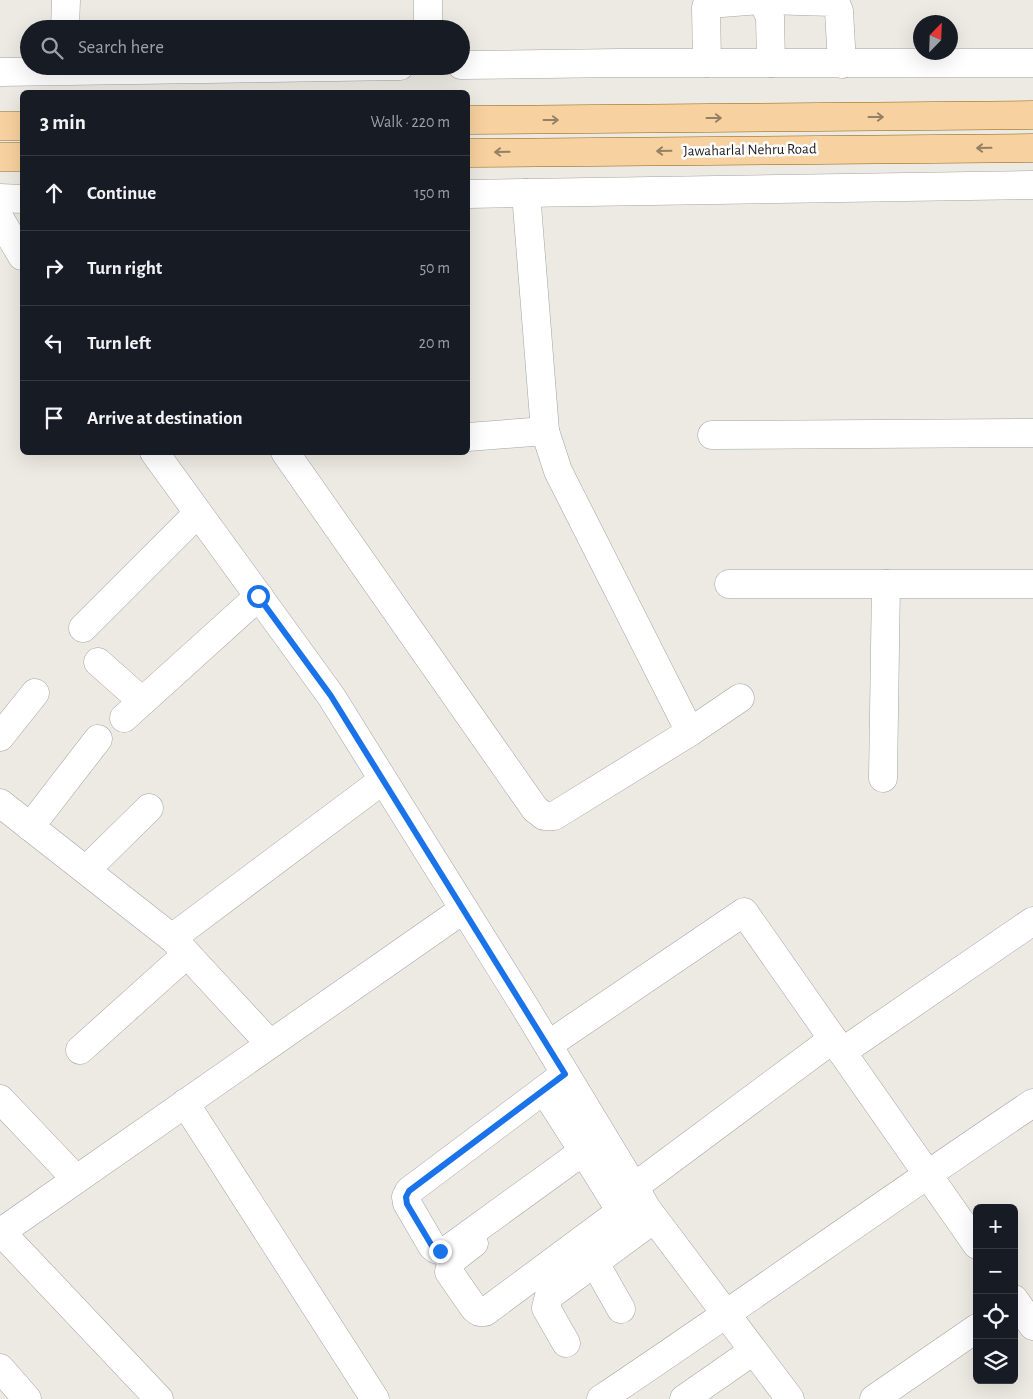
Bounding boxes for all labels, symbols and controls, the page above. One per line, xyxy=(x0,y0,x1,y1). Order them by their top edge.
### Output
north arrow xyxy=(913,15,958,60)
search box xyxy=(20,20,470,75)
icon: search xyxy=(38,34,66,62)
text: Search here xyxy=(78,38,164,57)
text: 3 min xyxy=(40,112,86,133)
one-way arrow xyxy=(868,112,884,122)
one-way arrow xyxy=(705,113,721,123)
text: Walk · 220 m xyxy=(371,114,450,130)
one-way arrow xyxy=(542,115,559,125)
street label: Jawaharlal Nehru Road xyxy=(683,141,817,159)
one-way arrow xyxy=(977,143,993,153)
one-way arrow xyxy=(657,146,673,156)
one-way arrow xyxy=(494,147,510,157)
icon: ahead xyxy=(40,179,68,207)
text: Continue xyxy=(87,184,156,203)
text: 150 m xyxy=(414,185,450,201)
icon: right xyxy=(40,254,68,282)
text: Turn right xyxy=(87,259,162,278)
text: 50 m xyxy=(419,260,450,276)
icon: left xyxy=(40,329,68,357)
text: Turn left xyxy=(87,334,151,353)
text: 20 m xyxy=(419,335,450,351)
icon: arrive xyxy=(40,404,68,432)
text: Arrive at destination xyxy=(87,409,243,428)
route start xyxy=(247,585,270,608)
map controls xyxy=(973,1204,1018,1384)
button: + xyxy=(973,1204,1018,1249)
route end xyxy=(429,1240,452,1263)
button: − xyxy=(973,1249,1018,1294)
button: locate xyxy=(973,1294,1018,1339)
button: layers xyxy=(973,1339,1018,1384)

